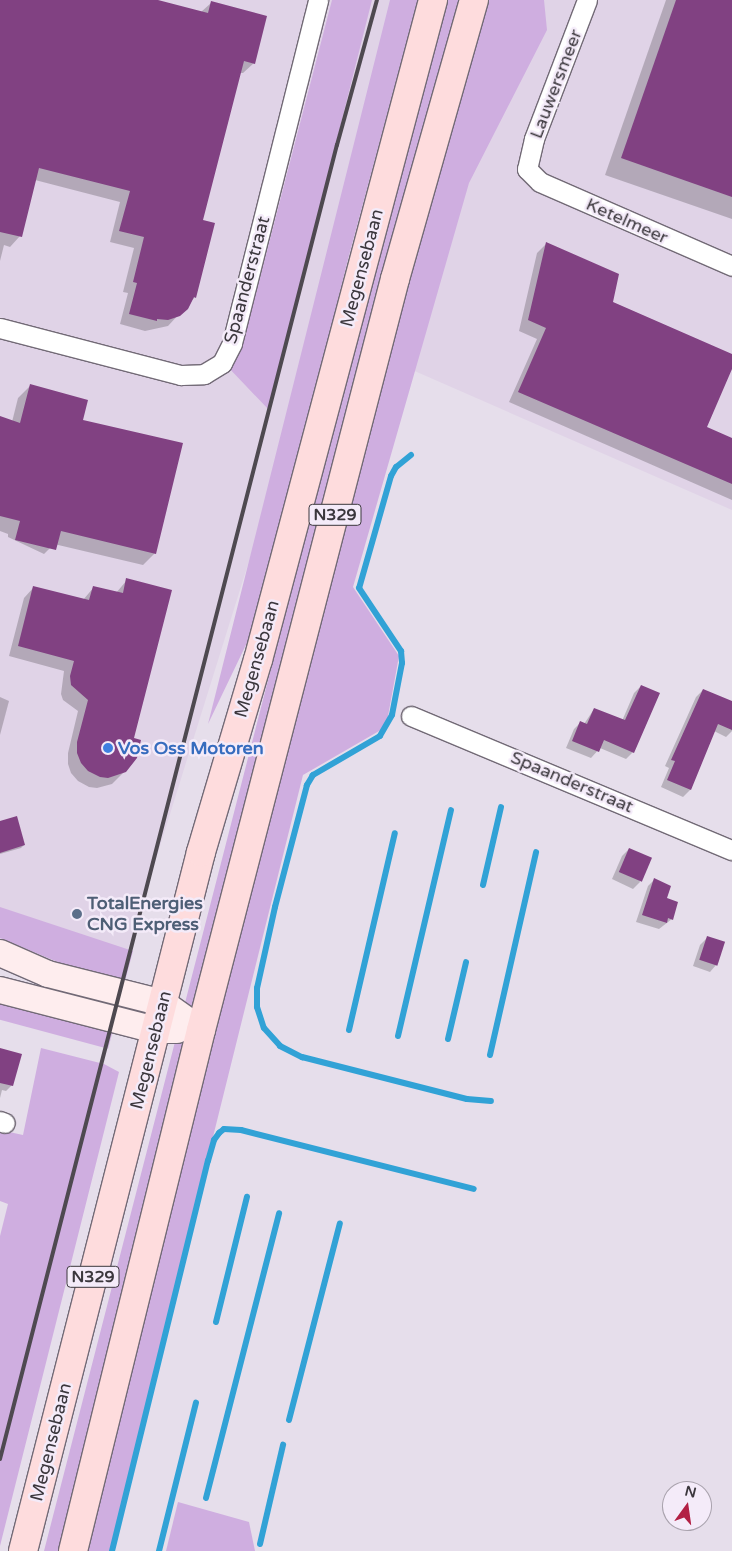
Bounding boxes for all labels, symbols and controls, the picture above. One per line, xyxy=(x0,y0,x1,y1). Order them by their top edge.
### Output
street label: Lauwersmeer xyxy=(525,26,587,142)
street label: Ketelmeer xyxy=(583,193,671,249)
street label: Megensebaan xyxy=(336,207,388,329)
street label: Spaanderstraat xyxy=(220,214,274,346)
road number: N329 xyxy=(308,502,362,528)
street label: Megensebaan xyxy=(230,598,284,720)
place label: Vos Oss Motoren xyxy=(118,737,264,759)
marker: Vos Oss Motoren xyxy=(102,742,114,754)
street label: Spaanderstraat xyxy=(507,746,637,818)
place label: TotalEnergies CNG Express xyxy=(87,893,203,936)
marker: TotalEnergies CNG Express xyxy=(71,908,83,920)
street label: Megensebaan xyxy=(126,989,176,1111)
road number: N329 xyxy=(66,1264,120,1290)
street label: Megensebaan xyxy=(26,1381,76,1503)
north arrow xyxy=(662,1481,712,1531)
text: N xyxy=(683,1482,698,1502)

